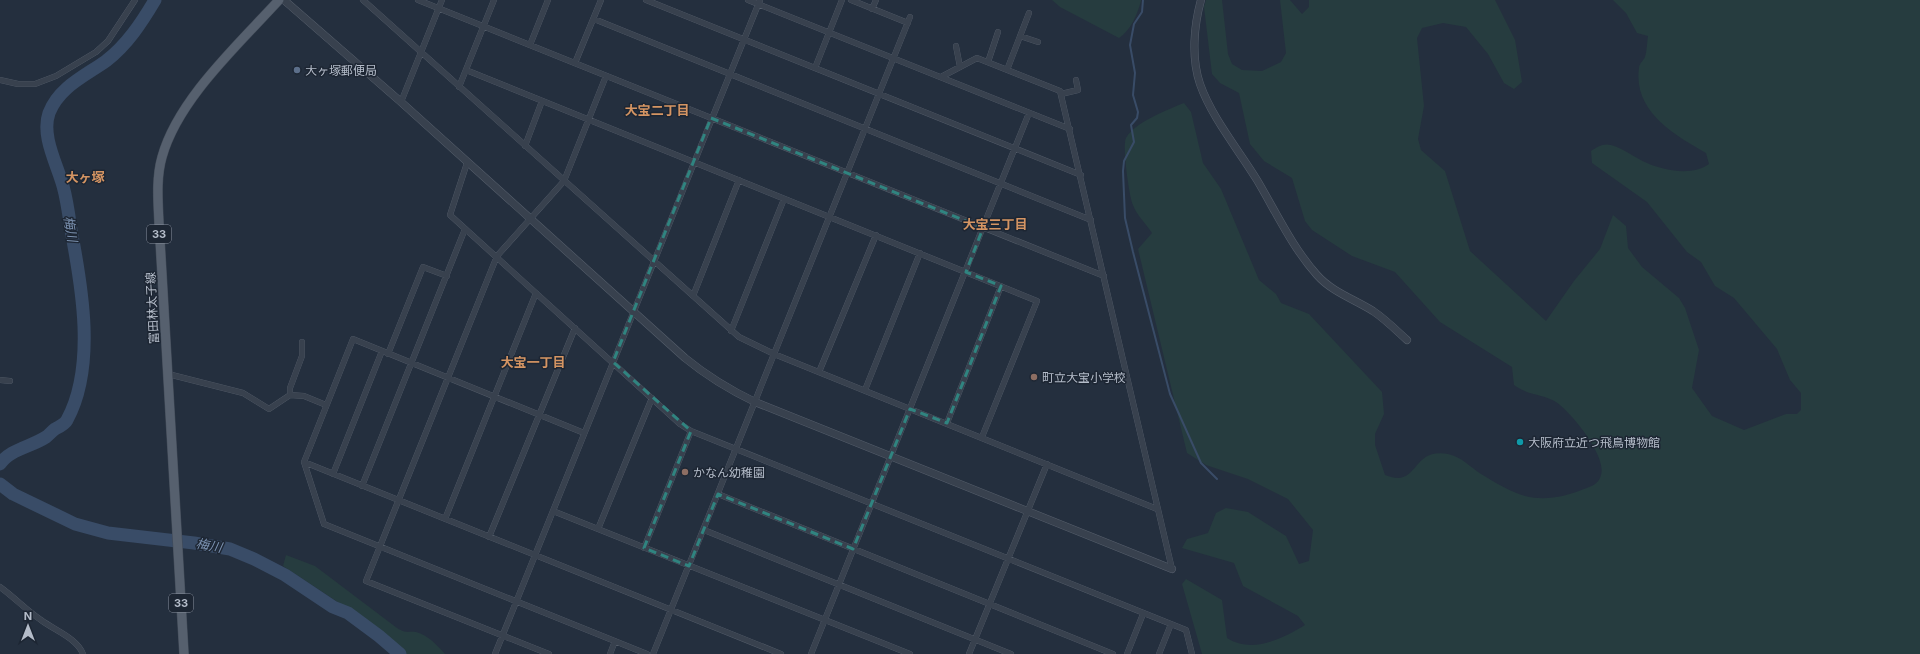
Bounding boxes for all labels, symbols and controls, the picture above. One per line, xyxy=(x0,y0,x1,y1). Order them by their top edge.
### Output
place label: 大ヶ塚郵便局 xyxy=(305,63,377,78)
marker: 大ヶ塚郵便局 xyxy=(292,65,302,75)
district label: 大宝二丁目 xyxy=(624,102,690,118)
district label: 大ヶ塚 xyxy=(65,169,105,185)
water label: 梅川 xyxy=(61,215,81,245)
district label: 大宝三丁目 xyxy=(962,216,1028,232)
road number: 33 xyxy=(147,225,171,243)
street label: 富田林太子線 xyxy=(143,272,161,344)
district label: 大宝一丁目 xyxy=(500,354,566,370)
place label: 町立大宝小学校 xyxy=(1042,370,1126,385)
marker: 町立大宝小学校 xyxy=(1029,372,1039,382)
place label: 大阪府立近つ飛鳥博物館 xyxy=(1528,435,1660,450)
marker: 大阪府立近つ飛鳥博物館 xyxy=(1515,437,1525,447)
place label: かなん幼稚園 xyxy=(693,465,765,480)
marker: かなん幼稚園 xyxy=(680,467,690,477)
water label: 梅川 xyxy=(195,535,225,555)
road number: 33 xyxy=(169,594,193,612)
north arrow xyxy=(8,606,48,646)
text: N xyxy=(24,609,32,623)

